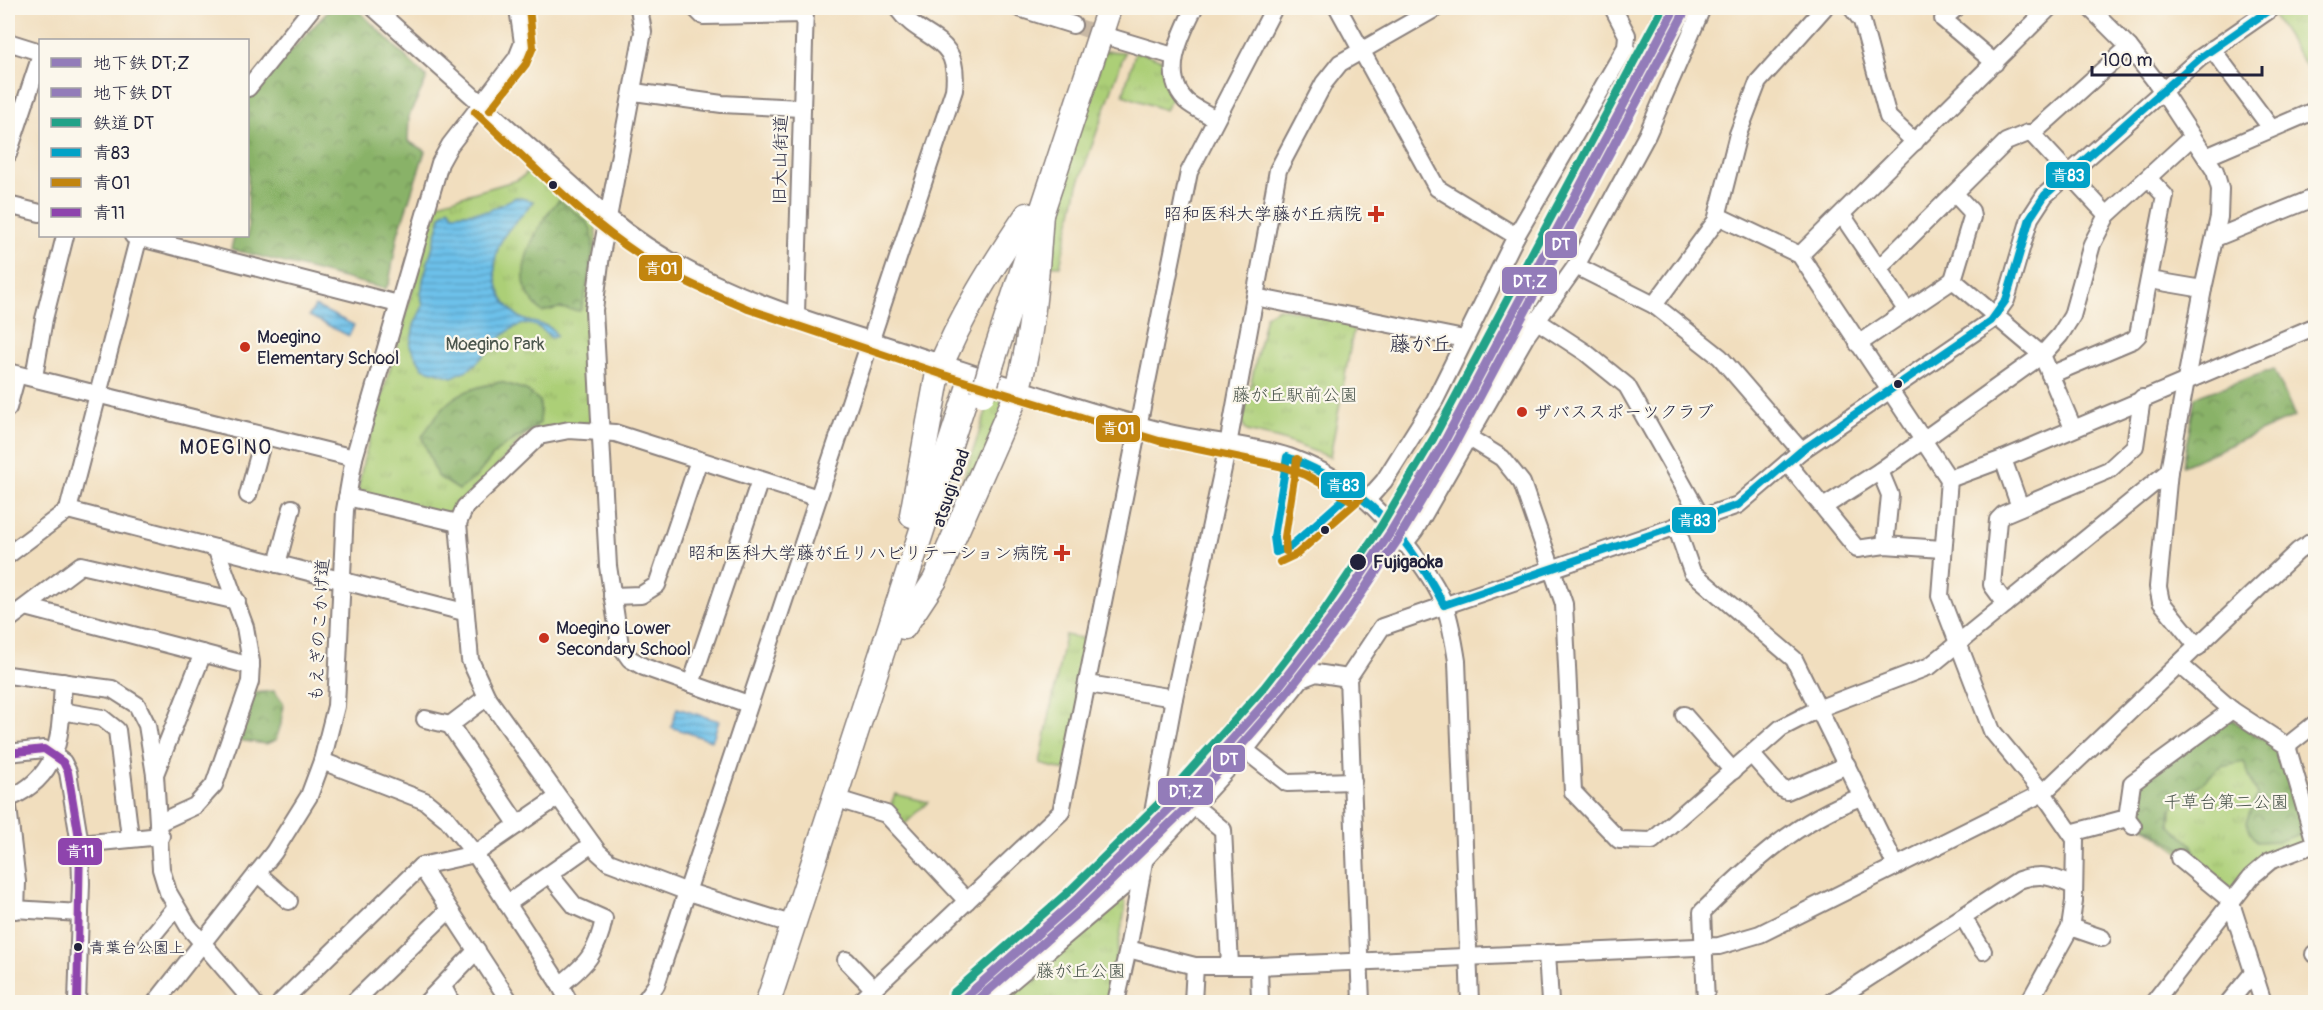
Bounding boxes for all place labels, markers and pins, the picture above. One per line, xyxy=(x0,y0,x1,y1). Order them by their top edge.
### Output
unlabelled marker xyxy=(547,179,559,191)
place label: 昭和医科大学藤が丘病院 xyxy=(1164,203,1362,226)
marker: 昭和医科大学藤が丘病院 xyxy=(1367,205,1385,223)
place label: Moegino Elementary School xyxy=(257,326,399,370)
marker: Moegino Elementary School xyxy=(238,340,252,354)
unlabelled marker xyxy=(1892,378,1904,390)
place label: ザバススポーツクラブ xyxy=(1534,401,1714,424)
marker: ザバススポーツクラブ xyxy=(1515,405,1529,419)
unlabelled marker xyxy=(1319,524,1331,536)
place label: 昭和医科大学藤が丘リハビリテーション病院 xyxy=(688,542,1048,565)
marker: 昭和医科大学藤が丘リハビリテーション病院 xyxy=(1053,544,1071,562)
place label: Fujigaoka xyxy=(1373,551,1444,574)
marker: Fujigaoka xyxy=(1348,552,1368,572)
place label: Moegino Lower Secondary School xyxy=(556,617,691,661)
marker: Moegino Lower Secondary School xyxy=(537,631,551,645)
place label: 青葉台公園上 xyxy=(89,938,185,958)
marker: 青葉台公園上 xyxy=(72,941,84,953)

